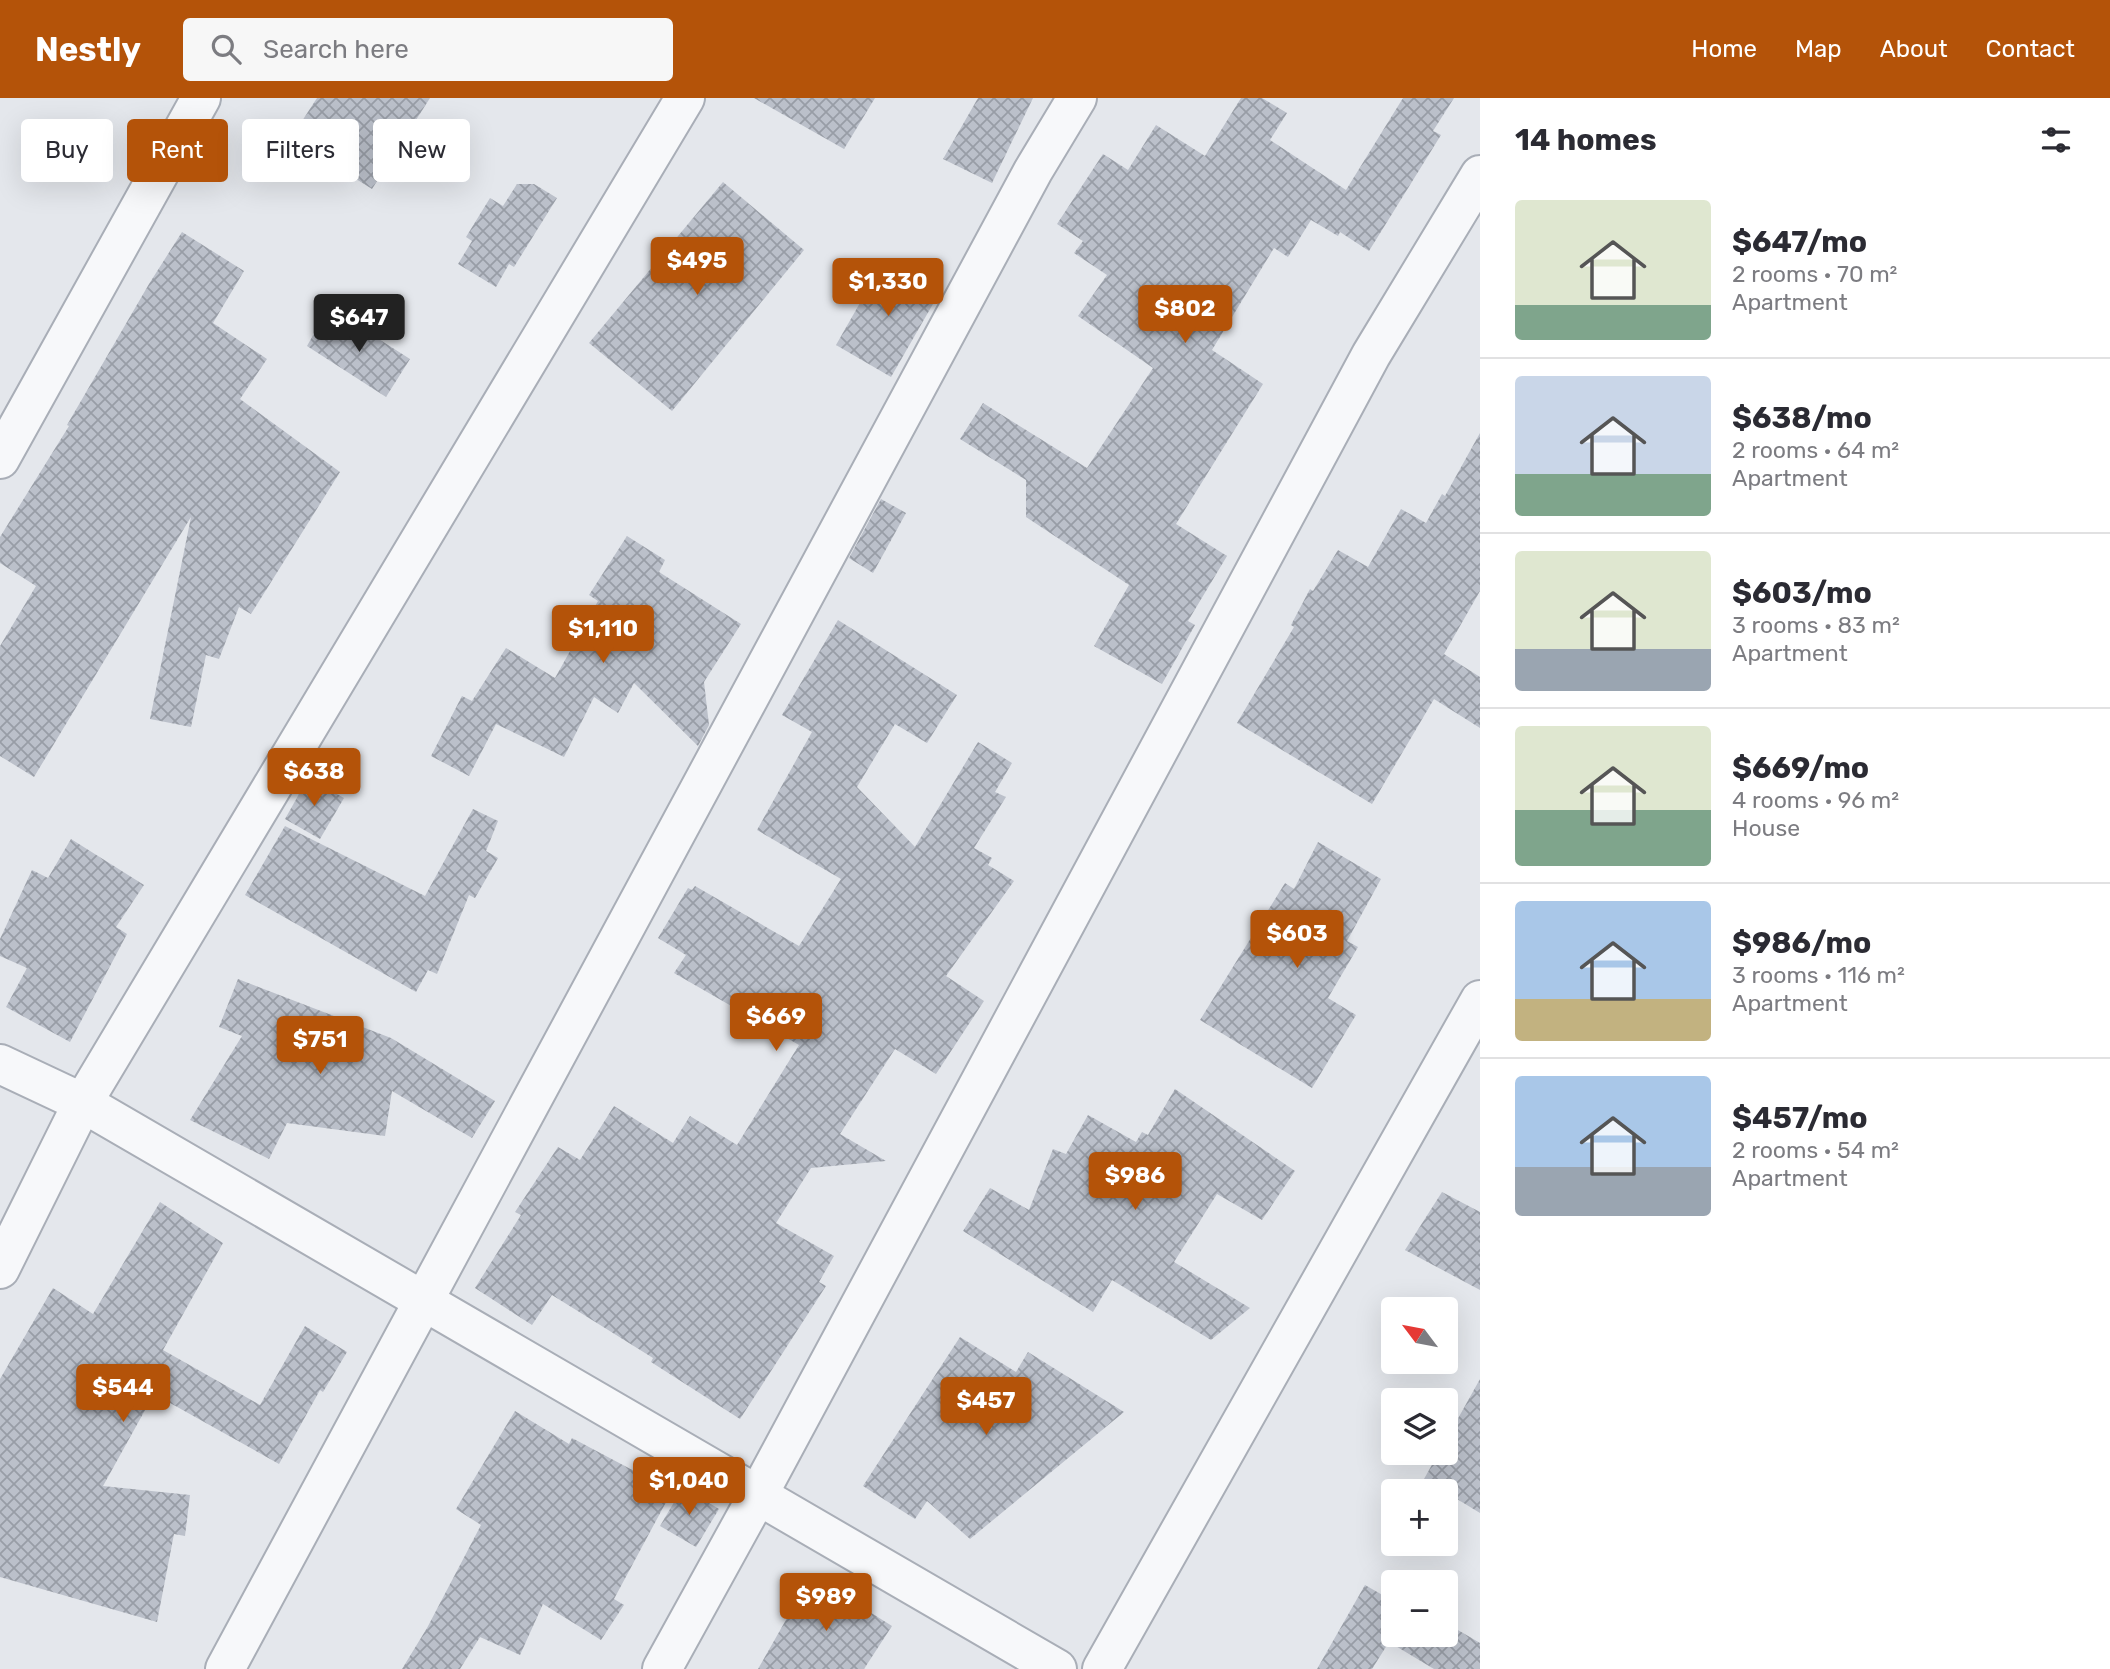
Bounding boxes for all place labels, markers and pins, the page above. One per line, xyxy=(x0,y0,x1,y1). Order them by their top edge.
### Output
pin: $495 xyxy=(656,238,738,297)
pin: $1,330 xyxy=(831,258,945,318)
pin: $802 xyxy=(1144,286,1226,345)
pin: $647 xyxy=(318,294,400,354)
pin: $1,110 xyxy=(546,606,660,665)
pin: $638 xyxy=(273,748,355,808)
pin: $603 xyxy=(1256,910,1338,970)
pin: $669 xyxy=(735,993,817,1053)
pin: $751 xyxy=(279,1016,361,1076)
pin: $986 xyxy=(1094,1152,1176,1212)
pin: $544 xyxy=(82,1364,164,1424)
pin: $457 xyxy=(945,1378,1027,1437)
pin: $1,040 xyxy=(632,1458,746,1517)
pin: $989 xyxy=(785,1574,867,1633)

